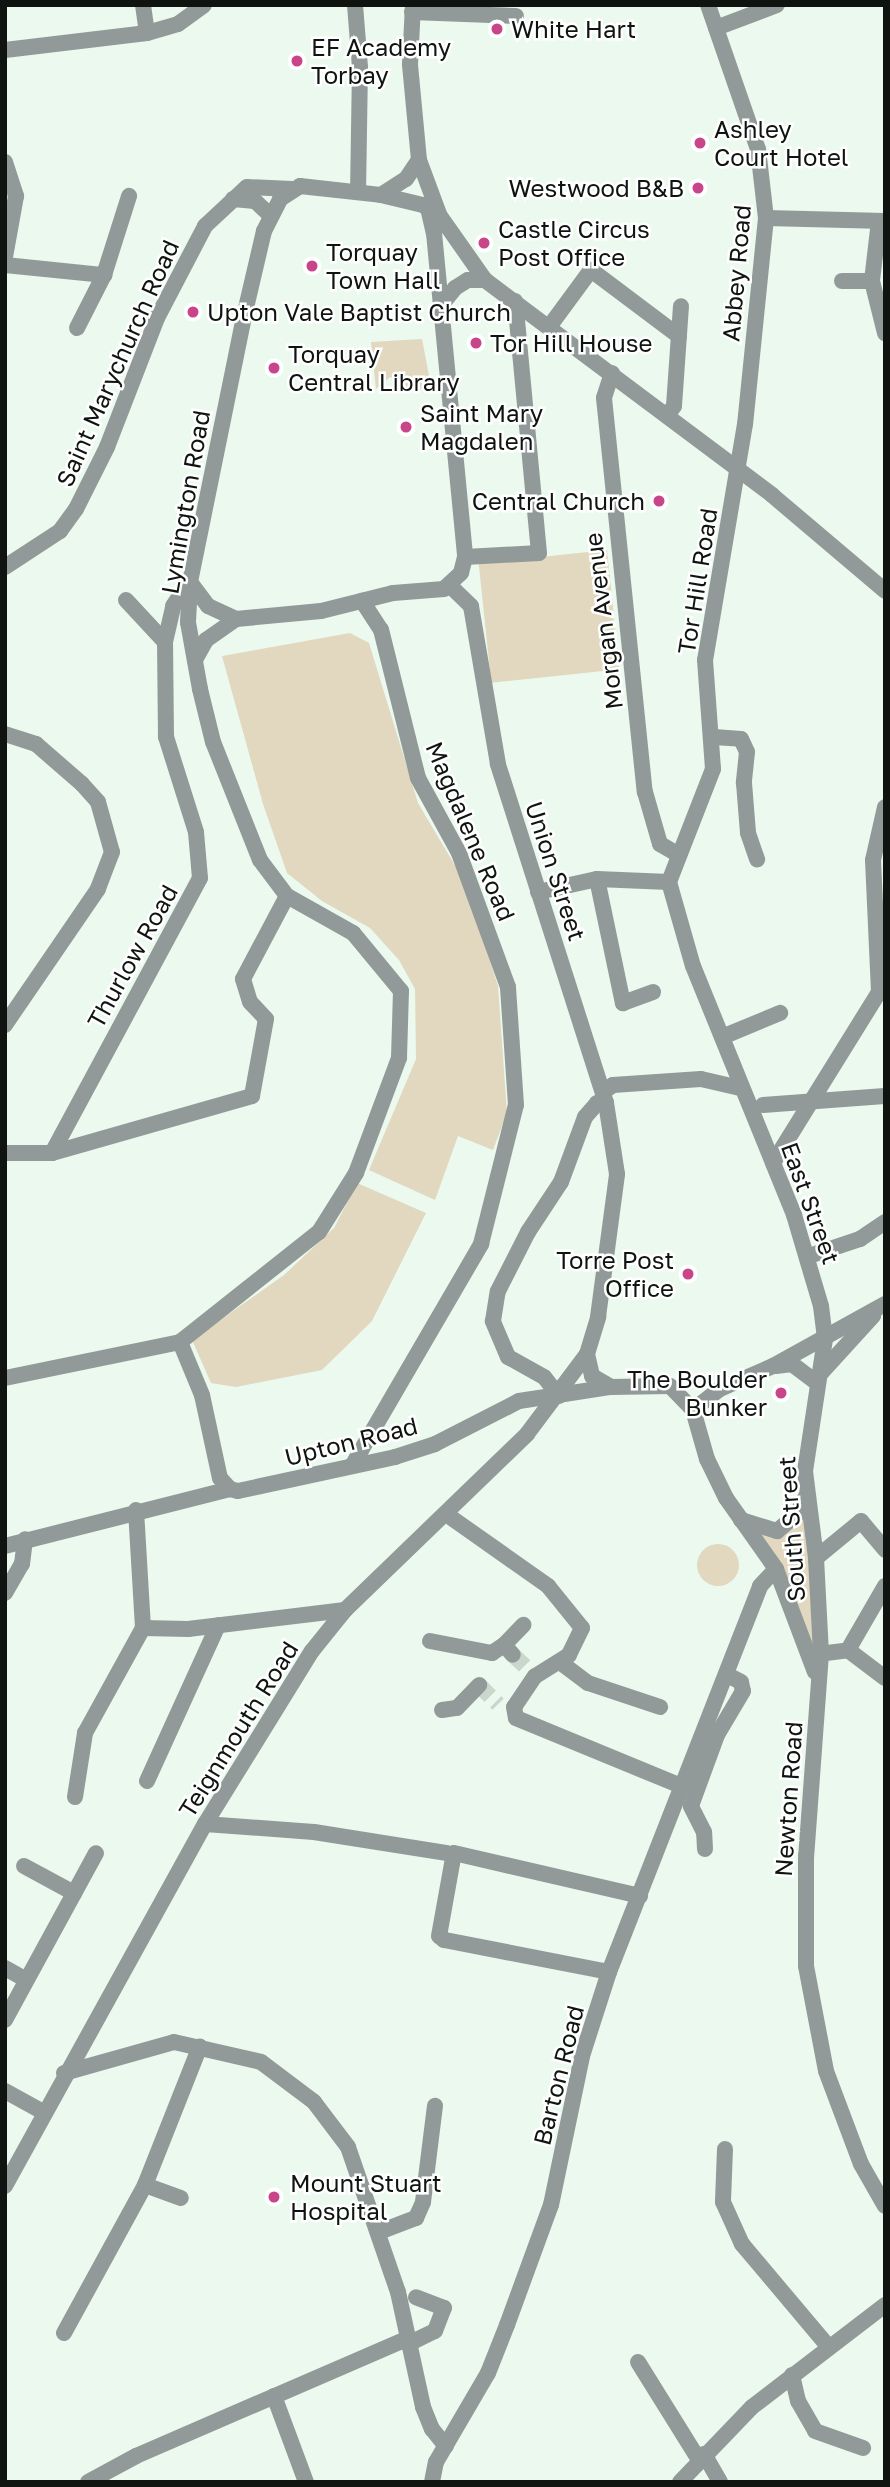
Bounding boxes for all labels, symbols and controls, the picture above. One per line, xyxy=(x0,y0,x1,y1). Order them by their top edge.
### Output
place label: White Hart xyxy=(511,15,636,43)
marker: White Hart xyxy=(489,21,505,37)
place label: EF Academy Torbay xyxy=(311,33,451,89)
marker: EF Academy Torbay xyxy=(289,53,305,69)
place label: Ashley Court Hotel xyxy=(714,115,849,171)
marker: Ashley Court Hotel xyxy=(692,135,708,151)
place label: Westwood B&B xyxy=(508,174,684,202)
marker: Westwood B&B xyxy=(690,180,706,196)
street label: Abbey Road xyxy=(716,203,756,343)
place label: Castle Circus Post Office xyxy=(498,215,650,271)
street label: Saint Marychurch Road xyxy=(50,235,184,491)
marker: Castle Circus Post Office xyxy=(476,235,492,251)
place label: Torquay Town Hall xyxy=(326,238,440,294)
marker: Torquay Town Hall xyxy=(304,258,320,274)
place label: Upton Vale Baptist Church xyxy=(207,298,511,326)
marker: Upton Vale Baptist Church xyxy=(185,304,201,320)
place label: Tor Hill House xyxy=(490,329,652,357)
marker: Tor Hill House xyxy=(468,335,484,351)
place label: Torquay Central Library xyxy=(288,340,460,396)
marker: Torquay Central Library xyxy=(266,360,282,376)
place label: Saint Mary Magdalen xyxy=(420,399,543,455)
street label: Lymington Road xyxy=(155,408,215,596)
marker: Saint Mary Magdalen xyxy=(398,419,414,435)
place label: Central Church xyxy=(472,487,645,515)
marker: Central Church xyxy=(651,493,667,509)
street label: Tor Hill Road xyxy=(671,506,723,656)
street label: Morgan Avenue xyxy=(578,531,628,711)
street label: Magdalene Road xyxy=(420,737,522,925)
street label: Union Street xyxy=(520,798,592,944)
street label: Thurlow Road xyxy=(81,879,183,1033)
street label: East Street xyxy=(776,1138,846,1268)
place label: Torre Post Office xyxy=(556,1246,674,1302)
marker: Torre Post Office xyxy=(680,1266,696,1282)
place label: The Boulder Bunker xyxy=(627,1365,767,1421)
marker: The Boulder Bunker xyxy=(773,1385,789,1401)
street label: Upton Road xyxy=(282,1411,420,1471)
street label: South Street xyxy=(772,1455,810,1603)
street label: Teignmouth Road xyxy=(172,1636,304,1822)
street label: Newton Road xyxy=(768,1720,808,1878)
street label: Barton Road xyxy=(527,2002,589,2148)
place label: Mount Stuart Hospital xyxy=(290,2169,442,2225)
marker: Mount Stuart Hospital xyxy=(264,2187,284,2207)

